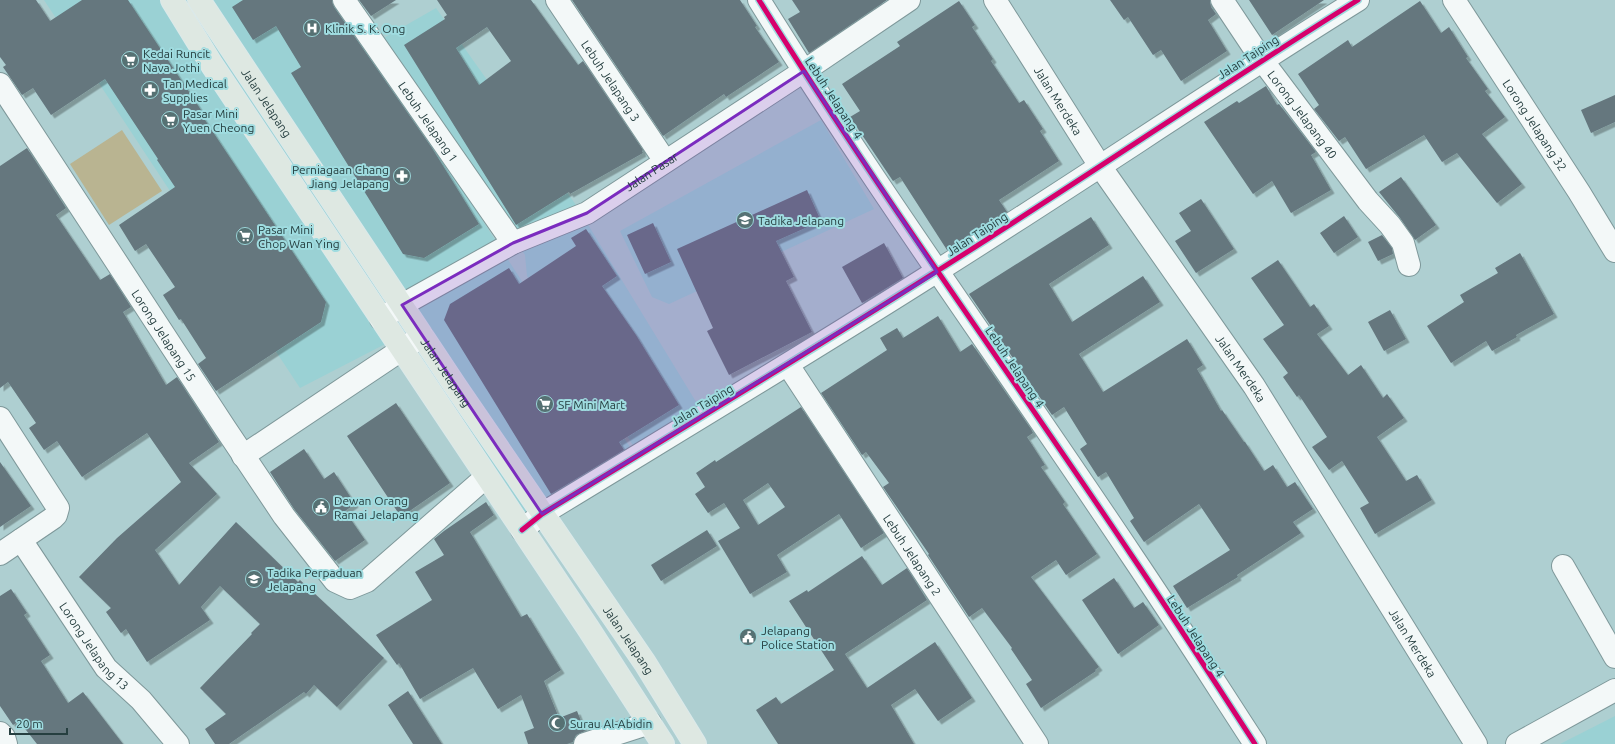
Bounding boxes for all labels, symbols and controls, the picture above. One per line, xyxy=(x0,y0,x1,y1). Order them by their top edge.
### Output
hospital icon: Klinik S. K. Ong xyxy=(302,18,322,38)
place label: Klinik S. K. Ong xyxy=(325,22,405,35)
street label: Jalan Taiping xyxy=(1215,32,1281,82)
street label: Lebuh Jelapang 3 xyxy=(579,38,643,123)
place label: Kedai Runcit Nava Jothi xyxy=(143,47,210,74)
supermarket icon: Kedai Runcit Nava Jothi xyxy=(120,50,140,70)
street label: Lebuh Jelapang 4 xyxy=(803,55,865,141)
street label: Jalan Merdeka xyxy=(1032,64,1085,137)
street label: Jalan Jelapang xyxy=(240,66,295,139)
street label: Lorong Jelapang 40 xyxy=(1266,68,1340,161)
place label: Tan Medical Supplies xyxy=(163,77,227,104)
street label: Lorong Jelapang 32 xyxy=(1501,77,1570,173)
street label: Lebuh Jelapang 1 xyxy=(396,79,461,164)
pharmacy icon: Tan Medical Supplies xyxy=(140,80,160,100)
place label: Pasar Mini Yuen Cheong xyxy=(183,107,254,134)
supermarket icon: Pasar Mini Yuen Cheong xyxy=(160,110,180,130)
street label: Jalan Pasar xyxy=(622,149,680,193)
place label: Perniagaan Chang Jiang Jelapang xyxy=(292,163,389,190)
pharmacy icon: Perniagaan Chang Jiang Jelapang xyxy=(392,166,412,186)
street label: Jalan Taiping xyxy=(944,209,1010,259)
school or university icon: Tadika Jelapang xyxy=(735,210,755,230)
place label: Tadika Jelapang xyxy=(758,214,844,227)
place label: Pasar Mini Chop Wan Ying xyxy=(258,223,340,250)
supermarket icon: Pasar Mini Chop Wan Ying xyxy=(235,226,255,246)
street label: Lorong Jelapang 15 xyxy=(130,287,199,383)
street label: Lebuh Jelapang 4 xyxy=(983,324,1047,410)
street label: Jalan Merdeka xyxy=(1214,332,1269,404)
street label: Jalan Jelapang xyxy=(419,336,474,409)
street label: Jalan Taiping xyxy=(669,381,735,429)
supermarket icon: SF Mini Mart xyxy=(535,394,555,414)
place label: SF Mini Mart xyxy=(558,398,625,411)
place label: Dewan Orang Ramai Jelapang xyxy=(334,494,419,521)
public building icon: Dewan Orang Ramai Jelapang xyxy=(311,497,331,517)
street label: Lebuh Jelapang 2 xyxy=(881,512,944,598)
place label: Tadika Perpaduan Jelapang xyxy=(267,566,362,593)
school or university icon: Tadika Perpaduan Jelapang xyxy=(244,569,264,589)
street label: Lebuh Jelapang 4 xyxy=(1165,593,1227,679)
street label: Lorong Jelapang 13 xyxy=(58,600,131,692)
street label: Jalan Jelapang xyxy=(601,603,657,677)
street label: Jalan Merdeka xyxy=(1387,606,1439,679)
place label: Jelapang Police Station xyxy=(761,624,835,651)
public building icon: Jelapang Police Station xyxy=(738,627,758,647)
scale bar xyxy=(10,710,67,736)
mosque icon: Surau Al-Abidin xyxy=(547,713,567,733)
text: 20 m xyxy=(16,717,43,730)
place label: Surau Al-Abidin xyxy=(570,717,652,730)

